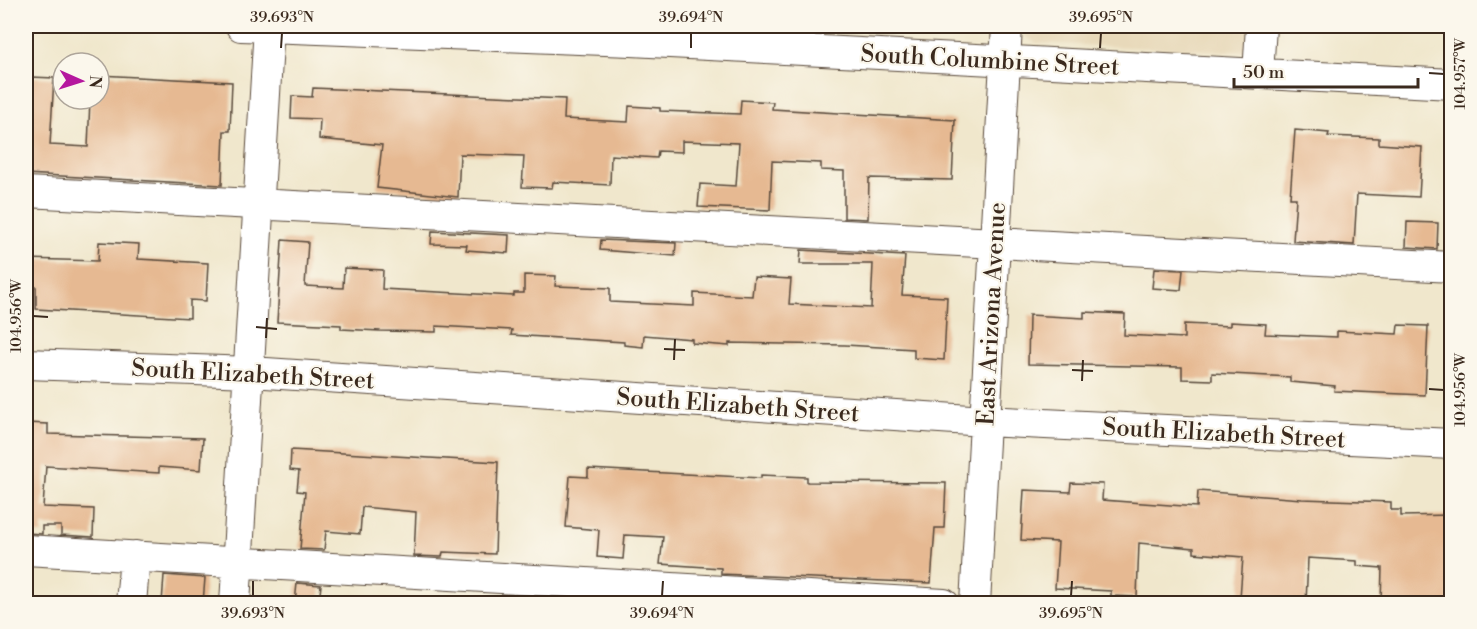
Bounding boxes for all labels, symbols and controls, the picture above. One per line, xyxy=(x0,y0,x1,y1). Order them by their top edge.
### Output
text: 39.693°N xyxy=(250,8,314,27)
text: 39.694°N xyxy=(659,8,723,27)
text: 39.695°N xyxy=(1069,8,1133,27)
text: 104.957°W xyxy=(1451,38,1470,110)
street label: South Columbine Street xyxy=(860,39,1121,83)
north arrow xyxy=(51,51,111,111)
scale bar xyxy=(1234,51,1418,89)
text: 50 m xyxy=(1243,61,1285,84)
text: N xyxy=(85,75,105,89)
street label: East Arizona Avenue xyxy=(971,202,1013,426)
text: 104.956°W xyxy=(7,279,26,353)
text: 104.956°W xyxy=(1451,353,1470,427)
street label: South Elizabeth Street xyxy=(131,354,376,396)
street label: South Elizabeth Street xyxy=(616,383,861,429)
street label: South Elizabeth Street xyxy=(1102,413,1347,455)
text: 39.693°N xyxy=(221,604,285,623)
text: 39.694°N xyxy=(630,604,694,623)
text: 39.695°N xyxy=(1039,604,1103,623)

